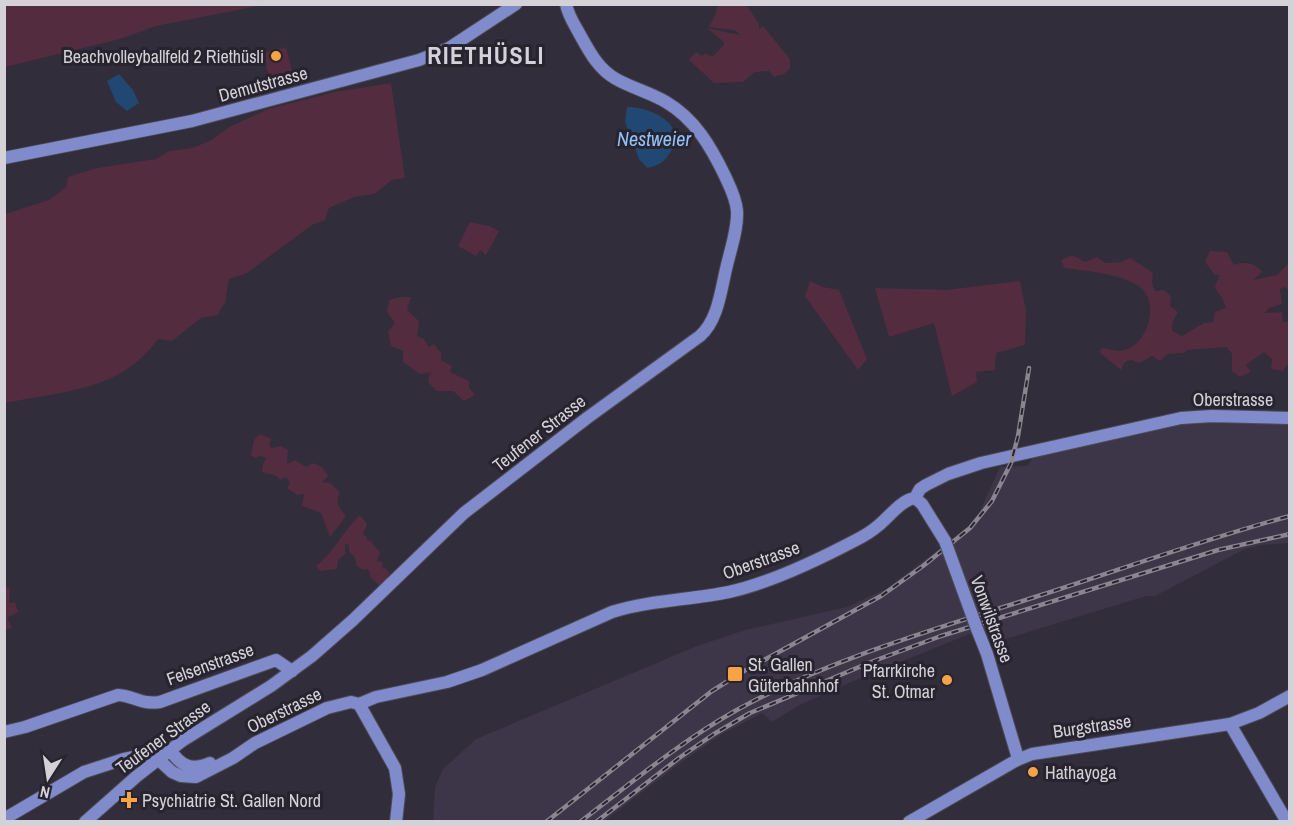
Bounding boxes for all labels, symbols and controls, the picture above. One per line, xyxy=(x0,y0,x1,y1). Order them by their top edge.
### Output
district label: RIETHÜSLI xyxy=(427,39,545,71)
place label: Beachvolleyballfeld 2 Riethüsli xyxy=(63,44,264,69)
marker: Beachvolleyballfeld 2 Riethüsli xyxy=(269,49,283,63)
street label: Demutstrasse xyxy=(216,60,310,108)
water label: Nestweier xyxy=(617,125,691,152)
street label: Oberstrasse xyxy=(1193,387,1273,412)
street label: Teufener Strasse xyxy=(487,389,591,477)
street label: Oberstrasse xyxy=(719,535,803,585)
street label: Vonwilstrasse xyxy=(965,572,1019,666)
street label: Felsenstrasse xyxy=(163,637,257,691)
place label: St. Gallen Güterbahnhof xyxy=(748,652,839,698)
place label: Pfarrkirche St. Otmar xyxy=(863,658,935,704)
marker: St. Gallen Güterbahnhof xyxy=(726,665,744,683)
marker: Pfarrkirche St. Otmar xyxy=(940,673,954,687)
street label: Oberstrasse xyxy=(242,681,326,739)
street label: Teufener Strasse xyxy=(111,694,215,780)
street label: Burgstrasse xyxy=(1051,708,1133,744)
north arrow xyxy=(18,748,78,808)
place label: Hathayoga xyxy=(1045,760,1116,785)
marker: Hathayoga xyxy=(1026,765,1040,779)
text: N xyxy=(38,781,52,804)
place label: Psychiatrie St. Gallen Nord xyxy=(142,788,321,813)
marker: Psychiatrie St. Gallen Nord xyxy=(120,791,138,809)

